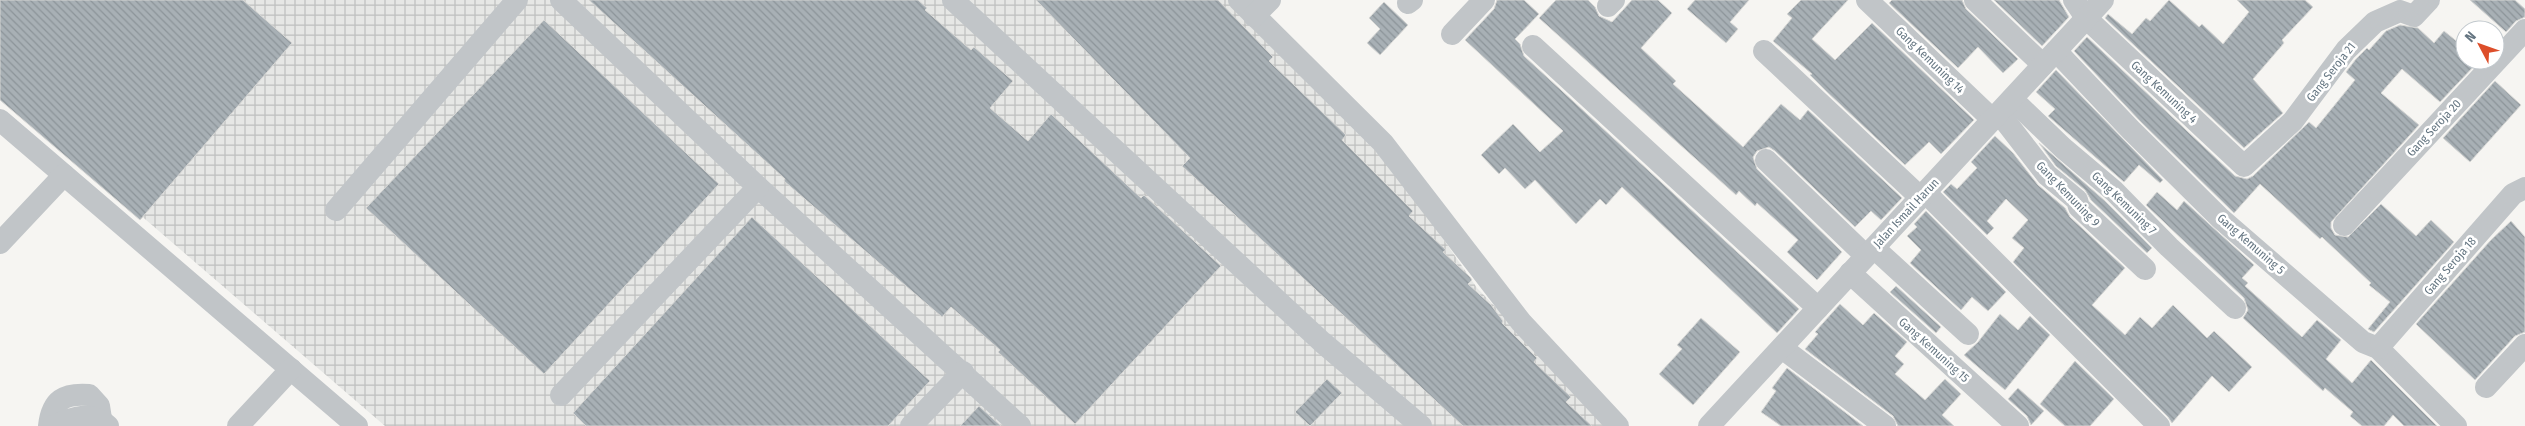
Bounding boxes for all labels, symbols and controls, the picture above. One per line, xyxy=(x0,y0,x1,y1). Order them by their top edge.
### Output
north arrow xyxy=(2455,20,2505,70)
street label: Gang Kemuning 14 xyxy=(1893,24,1967,96)
text: N xyxy=(2461,28,2480,46)
street label: Gang Seroja 21 xyxy=(2304,40,2358,104)
street label: Gang Kemuning 4 xyxy=(2128,58,2200,126)
street label: Gang Seroja 20 xyxy=(2404,97,2464,159)
street label: Gang Kemuning 9 xyxy=(2033,159,2103,230)
street label: Gang Kemuning 7 xyxy=(2089,169,2159,237)
street label: Jalan Ismail Harun xyxy=(1870,175,1942,251)
street label: Gang Kemuning 5 xyxy=(2214,211,2288,277)
street label: Gang Seroja 18 xyxy=(2421,234,2479,298)
street label: Gang Kemuning 15 xyxy=(1896,315,1972,385)

